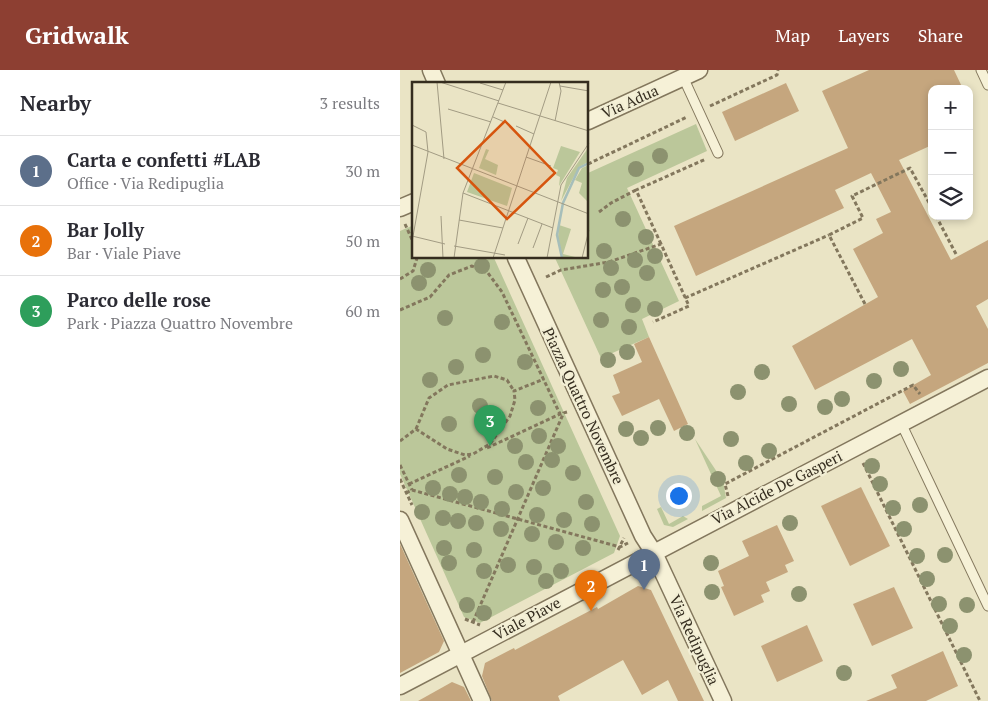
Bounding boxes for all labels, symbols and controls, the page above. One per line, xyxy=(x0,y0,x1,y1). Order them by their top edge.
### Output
text: Gridwalk xyxy=(25,19,129,51)
text: Map xyxy=(775,23,810,47)
text: Layers xyxy=(838,23,890,47)
text: Share xyxy=(918,23,963,47)
street label: Via Adua xyxy=(598,79,662,123)
inset map xyxy=(412,82,589,259)
map controls xyxy=(928,85,973,220)
button: + xyxy=(928,85,973,130)
text: Nearby xyxy=(20,89,91,117)
text: 3 results xyxy=(320,92,380,114)
button: − xyxy=(928,130,973,175)
text: Carta e confetti #LAB xyxy=(67,147,261,172)
text: 1 xyxy=(31,160,41,182)
text: 30 m xyxy=(345,160,380,182)
text: Office · Via Redipuglia xyxy=(67,172,224,194)
button: layers xyxy=(928,175,973,220)
text: Bar Jolly xyxy=(67,217,144,242)
text: 2 xyxy=(31,230,41,252)
text: 50 m xyxy=(345,230,380,252)
text: Bar · Viale Piave xyxy=(67,242,181,264)
text: Parco delle rose xyxy=(67,287,211,312)
text: 3 xyxy=(31,300,41,322)
text: 60 m xyxy=(345,300,380,322)
text: Park · Piazza Quattro Novembre xyxy=(67,312,293,334)
street label: Piazza Quattro Novembre xyxy=(539,324,629,487)
pin: 3 xyxy=(474,405,506,446)
street label: Via Alcide De Gasperi xyxy=(708,446,845,529)
your location xyxy=(666,483,692,509)
pin: 1 xyxy=(628,549,660,590)
pin: 2 xyxy=(575,570,607,611)
street label: Via Redipuglia xyxy=(665,591,725,688)
street label: Viale Piave xyxy=(489,592,564,644)

